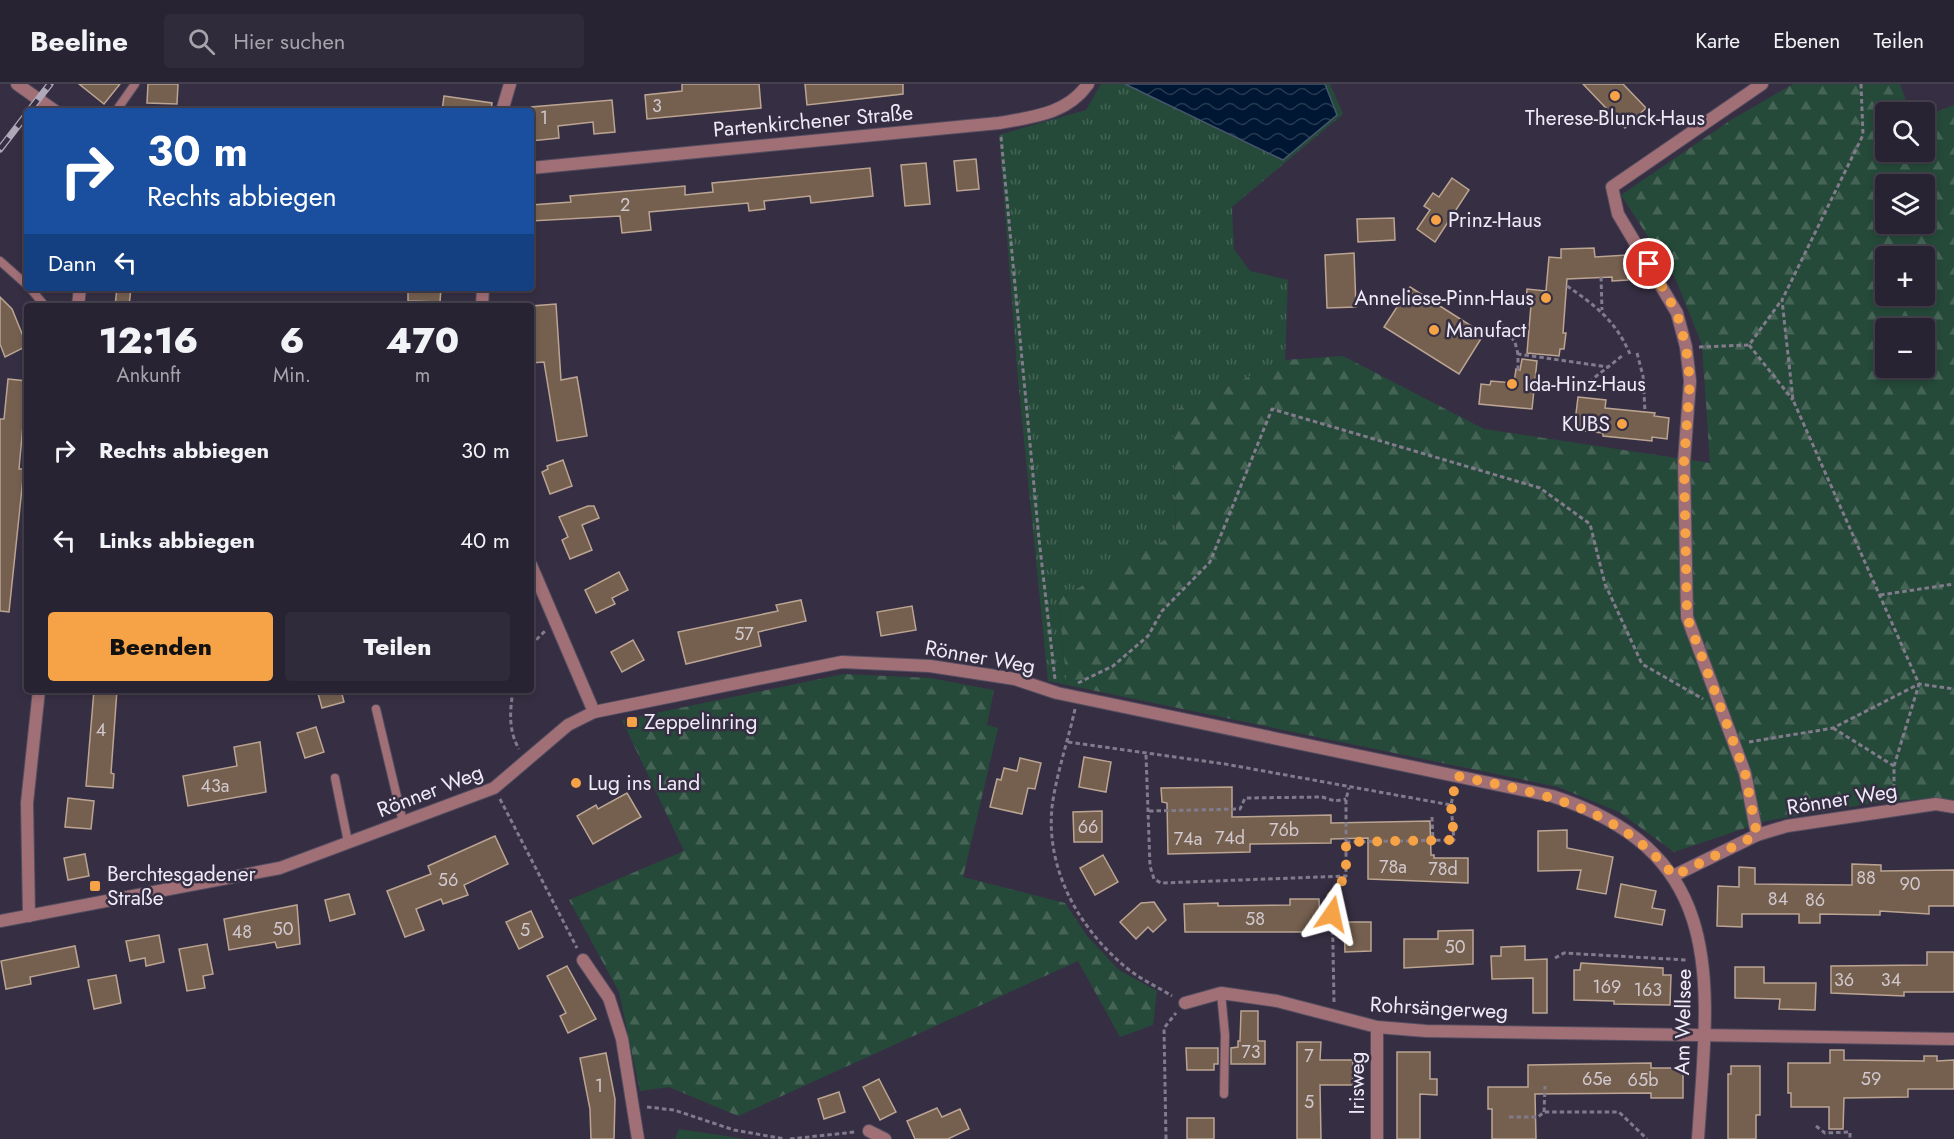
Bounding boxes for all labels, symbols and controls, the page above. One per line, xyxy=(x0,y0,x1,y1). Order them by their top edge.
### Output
search box xyxy=(164,14,584,68)
text: Beeline xyxy=(30,21,128,62)
icon: search xyxy=(185,25,218,58)
text: Hier suchen xyxy=(233,25,345,57)
text: Karte xyxy=(1695,26,1740,56)
text: Ebenen xyxy=(1773,26,1840,56)
text: Teilen xyxy=(1873,26,1924,56)
marker: Therese-Blunck-Haus xyxy=(1608,89,1622,103)
house number: 3 xyxy=(652,93,662,119)
street label: Partenkirchener Straße xyxy=(712,97,914,145)
map controls xyxy=(1875,102,1935,378)
button: search xyxy=(1875,102,1935,162)
place label: Therese-Blunck-Haus xyxy=(1525,103,1705,133)
house number: 1 xyxy=(540,105,548,131)
text: 30 m xyxy=(147,121,248,182)
icon: right xyxy=(48,132,126,210)
button: layers xyxy=(1875,174,1935,234)
text: Rechts abbiegen xyxy=(147,177,337,216)
house number: 2 xyxy=(620,192,630,218)
place label: Prinz-Haus xyxy=(1448,205,1541,235)
marker: Prinz-Haus xyxy=(1429,213,1443,227)
pin xyxy=(1623,238,1674,289)
icon: left xyxy=(109,246,142,279)
button: + xyxy=(1875,246,1935,306)
text: Dann xyxy=(48,247,97,279)
icon: arrive xyxy=(1632,247,1665,280)
place label: Anneliese-Pinn-Haus xyxy=(1354,283,1534,313)
marker: Anneliese-Pinn-Haus xyxy=(1539,291,1553,305)
text: 12:16 xyxy=(99,314,198,366)
text: 6 xyxy=(279,314,305,366)
text: 470 xyxy=(386,314,459,366)
place label: Manufact xyxy=(1446,315,1526,345)
button: − xyxy=(1875,318,1935,378)
marker: Manufact xyxy=(1427,323,1441,337)
text: Ankunft xyxy=(117,361,180,390)
text: Min. xyxy=(273,361,311,390)
text: m xyxy=(415,361,430,390)
place label: Ida-Hinz-Haus xyxy=(1524,369,1646,399)
marker: Ida-Hinz-Haus xyxy=(1505,377,1519,391)
place label: KUBS xyxy=(1562,409,1610,439)
marker: KUBS xyxy=(1615,417,1629,431)
icon: right xyxy=(48,434,81,467)
text: Rechts abbiegen xyxy=(99,434,269,466)
text: 30 m xyxy=(461,434,510,466)
icon: left xyxy=(48,524,81,557)
text: Links abbiegen xyxy=(99,524,255,556)
text: 40 m xyxy=(460,524,510,556)
button: Beenden xyxy=(48,612,273,681)
button: Teilen xyxy=(285,612,510,681)
house number: 57 xyxy=(734,621,754,647)
street label: Rönner Weg xyxy=(922,633,1038,681)
place label: Zeppelinring xyxy=(644,707,757,737)
marker: Zeppelinring xyxy=(625,715,639,729)
house number: 4 xyxy=(96,717,106,743)
street label: Rönner Weg xyxy=(373,757,487,825)
place label: Lug ins Land xyxy=(588,768,700,798)
house number: 43a xyxy=(201,773,229,799)
street label: Rönner Weg xyxy=(1785,775,1899,823)
marker: Lug ins Land xyxy=(569,776,583,790)
house number: 66 xyxy=(1078,814,1098,840)
house number: 76b xyxy=(1269,817,1299,843)
house number: 74d xyxy=(1215,825,1245,851)
house number: 74a xyxy=(1174,826,1202,852)
house number: 78a xyxy=(1379,854,1407,880)
house number: 78d xyxy=(1428,856,1458,882)
place label: Berchtesgadener Straße xyxy=(107,859,256,913)
house number: 88 xyxy=(1856,865,1876,891)
house number: 56 xyxy=(438,867,458,893)
house number: 90 xyxy=(1899,871,1921,897)
marker: Berchtesgadener Straße xyxy=(88,879,102,893)
position arrow xyxy=(1300,882,1364,946)
house number: 84 xyxy=(1768,886,1788,912)
house number: 86 xyxy=(1805,887,1825,913)
house number: 58 xyxy=(1245,906,1265,932)
house number: 50 xyxy=(273,916,294,942)
house number: 5 xyxy=(520,917,530,943)
house number: 48 xyxy=(232,919,252,945)
house number: 50 xyxy=(1445,934,1466,960)
house number: 36 xyxy=(1834,967,1854,993)
house number: 34 xyxy=(1881,967,1901,993)
street label: Am Wellsee xyxy=(1667,968,1699,1075)
house number: 169 xyxy=(1593,974,1621,1000)
house number: 163 xyxy=(1634,977,1662,1003)
street label: Rohrsängerweg xyxy=(1369,989,1509,1027)
house number: 73 xyxy=(1241,1039,1261,1065)
house number: 7 xyxy=(1304,1043,1314,1069)
street label: Irisweg xyxy=(1342,1052,1372,1114)
house number: 65e xyxy=(1582,1066,1612,1092)
house number: 59 xyxy=(1861,1066,1881,1092)
house number: 65b xyxy=(1628,1067,1658,1093)
house number: 1 xyxy=(595,1073,603,1099)
house number: 5 xyxy=(1304,1089,1314,1115)

